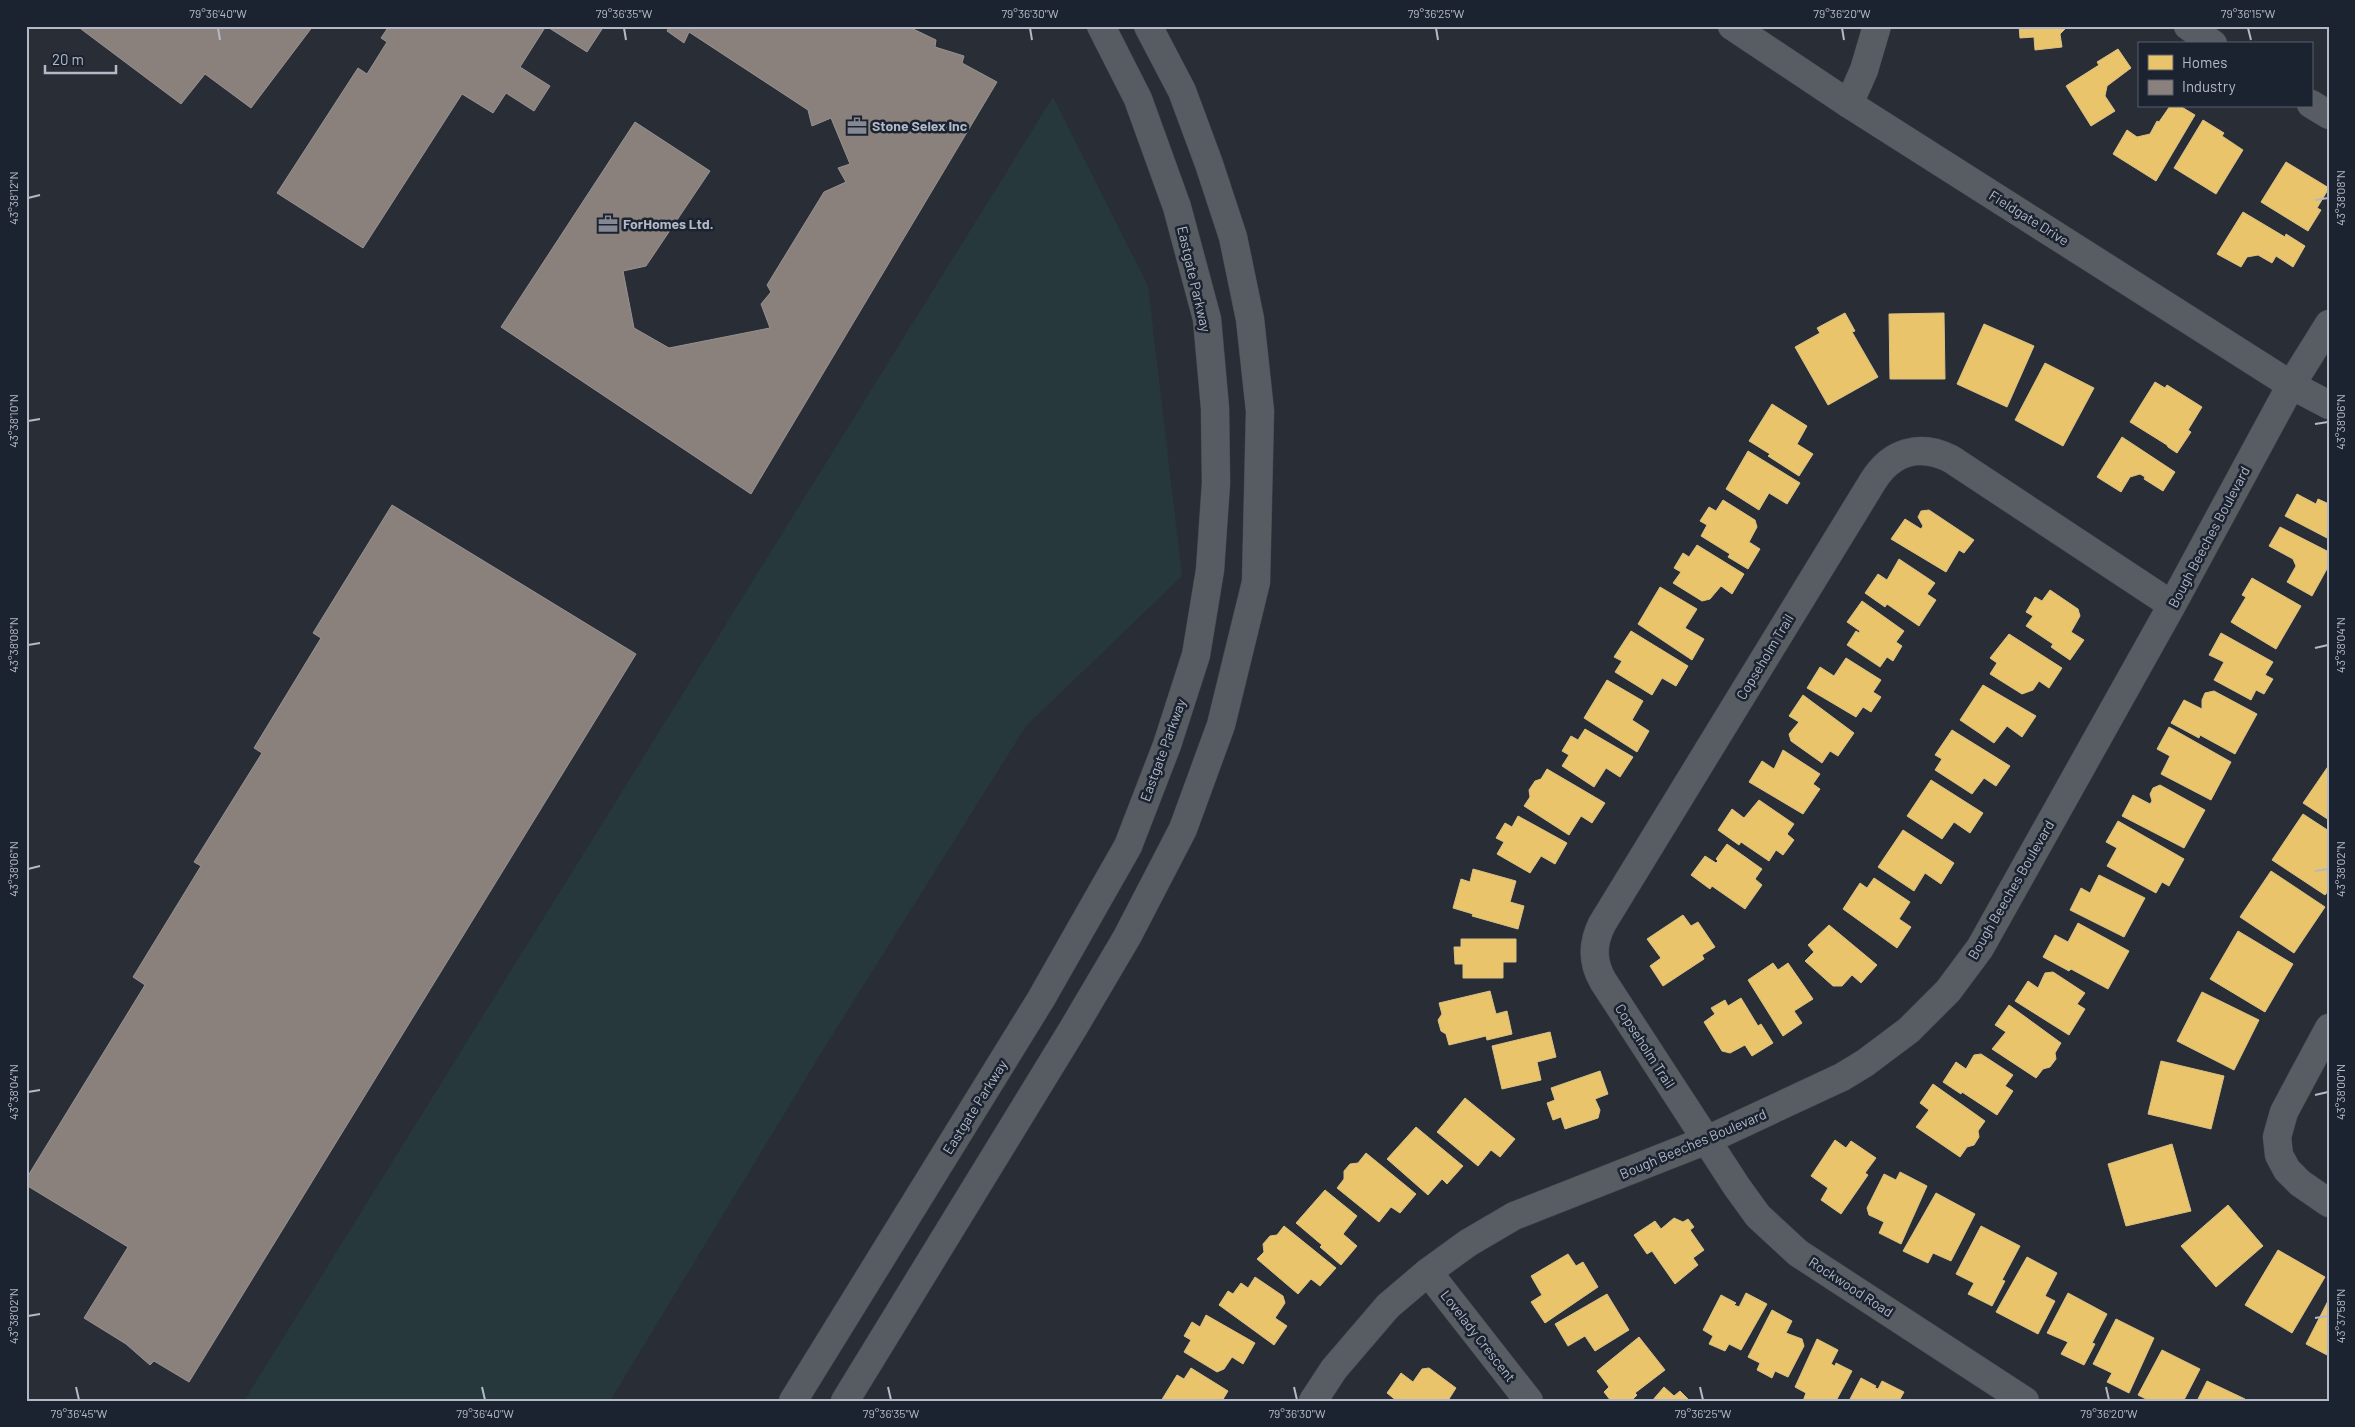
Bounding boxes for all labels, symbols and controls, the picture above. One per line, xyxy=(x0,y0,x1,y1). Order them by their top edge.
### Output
text: 79°36'40"W xyxy=(189,6,247,20)
text: 79°36'35"W xyxy=(596,6,653,20)
text: 79°36'30"W xyxy=(1001,6,1059,20)
text: 79°36'25"W xyxy=(1408,6,1465,20)
text: 79°36'20"W xyxy=(1813,6,1871,20)
text: 79°36'15"W xyxy=(2221,6,2276,20)
scale bar xyxy=(45,42,116,74)
legend xyxy=(2138,42,2312,108)
text: 20 m xyxy=(52,50,84,68)
text: Homes xyxy=(2182,53,2227,71)
text: Industry xyxy=(2182,77,2236,95)
office icon: Stone Selex Inc xyxy=(846,115,868,137)
place label: Stone Selex Inc xyxy=(872,117,968,134)
text: 43°38'08"N xyxy=(2333,170,2347,226)
text: 43°38'12"N xyxy=(6,171,20,225)
street label: Fieldgate Drive xyxy=(1986,186,2072,249)
office icon: ForHomes Ltd. xyxy=(597,213,619,235)
place label: ForHomes Ltd. xyxy=(623,215,714,232)
street label: Eastgate Parkway xyxy=(1174,224,1215,334)
text: 43°38'10"N xyxy=(6,394,20,448)
text: 43°38'06"N xyxy=(2333,394,2347,450)
street label: Bough Beeches Boulevard xyxy=(2164,463,2253,610)
street label: Copseholm Trail xyxy=(1732,611,1797,703)
text: 43°38'08"N xyxy=(6,617,20,673)
text: 43°38'04"N xyxy=(2333,617,2347,673)
street label: Eastgate Parkway xyxy=(1136,696,1189,804)
street label: Bough Beeches Boulevard xyxy=(1964,817,2057,962)
text: 43°38'06"N xyxy=(6,841,20,897)
text: 43°38'02"N xyxy=(2333,841,2347,897)
street label: Copseholm Trail xyxy=(1612,1000,1679,1091)
street label: Eastgate Parkway xyxy=(939,1056,1011,1157)
text: 43°38'04"N xyxy=(6,1064,20,1120)
text: 43°38'00"N xyxy=(2333,1064,2347,1120)
street label: Bough Beeches Boulevard xyxy=(1617,1105,1769,1182)
street label: Rockwood Road xyxy=(1806,1253,1897,1320)
street label: Lovelady Crescent xyxy=(1437,1287,1519,1385)
text: 43°38'02"N xyxy=(6,1288,20,1344)
text: 43°37'58"N xyxy=(2333,1289,2347,1343)
text: 79°36'45"W xyxy=(51,1406,108,1420)
text: 79°36'40"W xyxy=(456,1406,514,1420)
text: 79°36'35"W xyxy=(863,1406,920,1420)
text: 79°36'30"W xyxy=(1268,1406,1326,1420)
text: 79°36'25"W xyxy=(1675,1406,1732,1420)
text: 79°36'20"W xyxy=(2080,1406,2138,1420)

